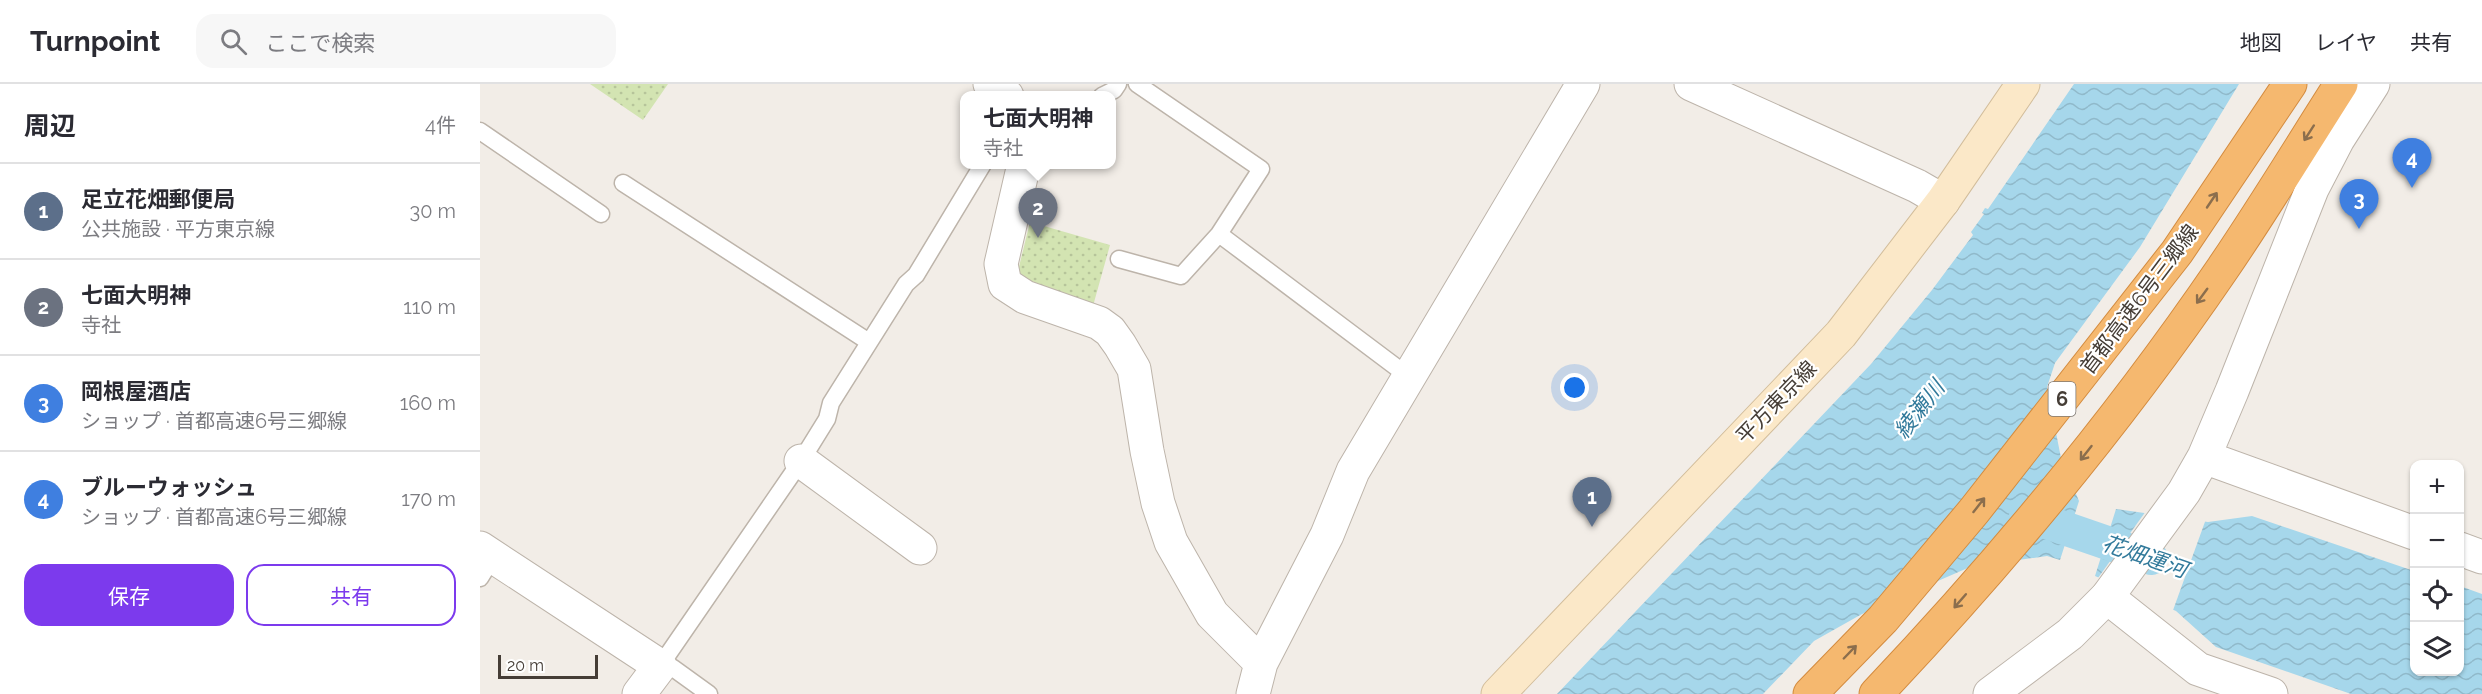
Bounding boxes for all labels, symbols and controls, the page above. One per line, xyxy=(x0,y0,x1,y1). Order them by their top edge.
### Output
search box xyxy=(196,14,616,68)
text: Turnpoint xyxy=(30,25,160,58)
icon: search xyxy=(217,25,250,58)
text: ここで検索 xyxy=(265,30,375,56)
text: 地図 xyxy=(2240,30,2282,55)
text: レイヤ xyxy=(2315,30,2377,55)
text: 共有 xyxy=(2410,30,2452,55)
popup xyxy=(960,91,1116,169)
text: 七面大明神 xyxy=(983,105,1093,131)
text: 周辺 xyxy=(24,111,76,141)
text: 4件 xyxy=(425,113,456,137)
one-way arrow xyxy=(2303,124,2315,141)
text: 寺社 xyxy=(983,136,1023,160)
pin: 4 xyxy=(2392,138,2432,188)
pin: 3 xyxy=(2340,180,2378,229)
text: 足立花畑郵便局 xyxy=(81,186,235,212)
pin: 2 xyxy=(1018,188,1058,238)
one-way arrow xyxy=(2206,193,2218,209)
text: 1 xyxy=(39,199,48,223)
text: 30 m xyxy=(410,199,456,223)
text: 公共施設 · 平方東京線 xyxy=(81,217,275,241)
street label: 首都高速6号三郷線 xyxy=(2075,219,2203,379)
text: 七面大明神 xyxy=(81,282,191,308)
one-way arrow xyxy=(2196,288,2209,304)
text: 2 xyxy=(38,295,49,319)
text: 110 m xyxy=(403,295,456,319)
text: 寺社 xyxy=(81,313,121,337)
street label: 平方東京線 xyxy=(1731,356,1821,448)
your location xyxy=(1560,373,1589,402)
water label: 綾瀬川 xyxy=(1888,373,1951,443)
text: 岡根屋酒店 xyxy=(81,378,191,404)
road number: 6 xyxy=(2048,382,2076,416)
text: 3 xyxy=(38,391,49,415)
text: 160 m xyxy=(400,391,456,415)
text: ショップ · 首都高速6号三郷線 xyxy=(81,409,347,433)
one-way arrow xyxy=(2080,445,2093,461)
map controls xyxy=(2410,460,2464,676)
button: + xyxy=(2410,460,2464,514)
text: ブルーウォッシュ xyxy=(81,474,257,500)
pin: 1 xyxy=(1572,478,1612,527)
text: 4 xyxy=(38,487,49,511)
text: 170 m xyxy=(401,487,456,511)
one-way arrow xyxy=(1972,497,1985,513)
text: ショップ · 首都高速6号三郷線 xyxy=(81,505,347,529)
button: − xyxy=(2410,514,2464,568)
water label: 花畑運河 xyxy=(2099,529,2195,584)
button: 保存 xyxy=(24,564,234,626)
button: 共有 xyxy=(246,564,456,626)
button: locate xyxy=(2410,568,2464,622)
one-way arrow xyxy=(1953,593,1967,608)
button: layers xyxy=(2410,622,2464,676)
one-way arrow xyxy=(1843,645,1857,660)
scale bar xyxy=(498,652,598,680)
text: 20 m xyxy=(507,656,544,675)

